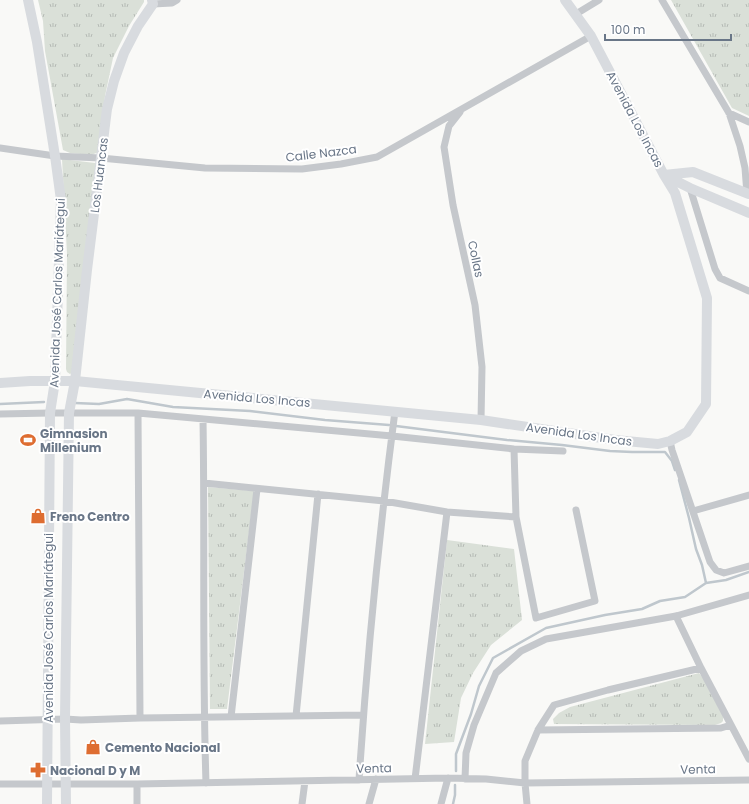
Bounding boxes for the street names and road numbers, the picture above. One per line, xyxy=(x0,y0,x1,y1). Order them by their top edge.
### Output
street label: Avenida Los Incas xyxy=(602,68,668,170)
street label: Los Huancas xyxy=(86,136,112,214)
street label: Calle Nazca xyxy=(285,140,357,166)
street label: Avenida José Carlos Mariátegui xyxy=(45,198,69,388)
street label: Collas xyxy=(464,239,488,279)
street label: Avenida Los Incas xyxy=(203,385,311,411)
street label: Avenida Los Incas xyxy=(525,418,633,450)
street label: Avenida José Carlos Mariátegui xyxy=(40,533,57,723)
street label: Venta xyxy=(356,759,392,777)
street label: Venta xyxy=(680,760,716,778)

